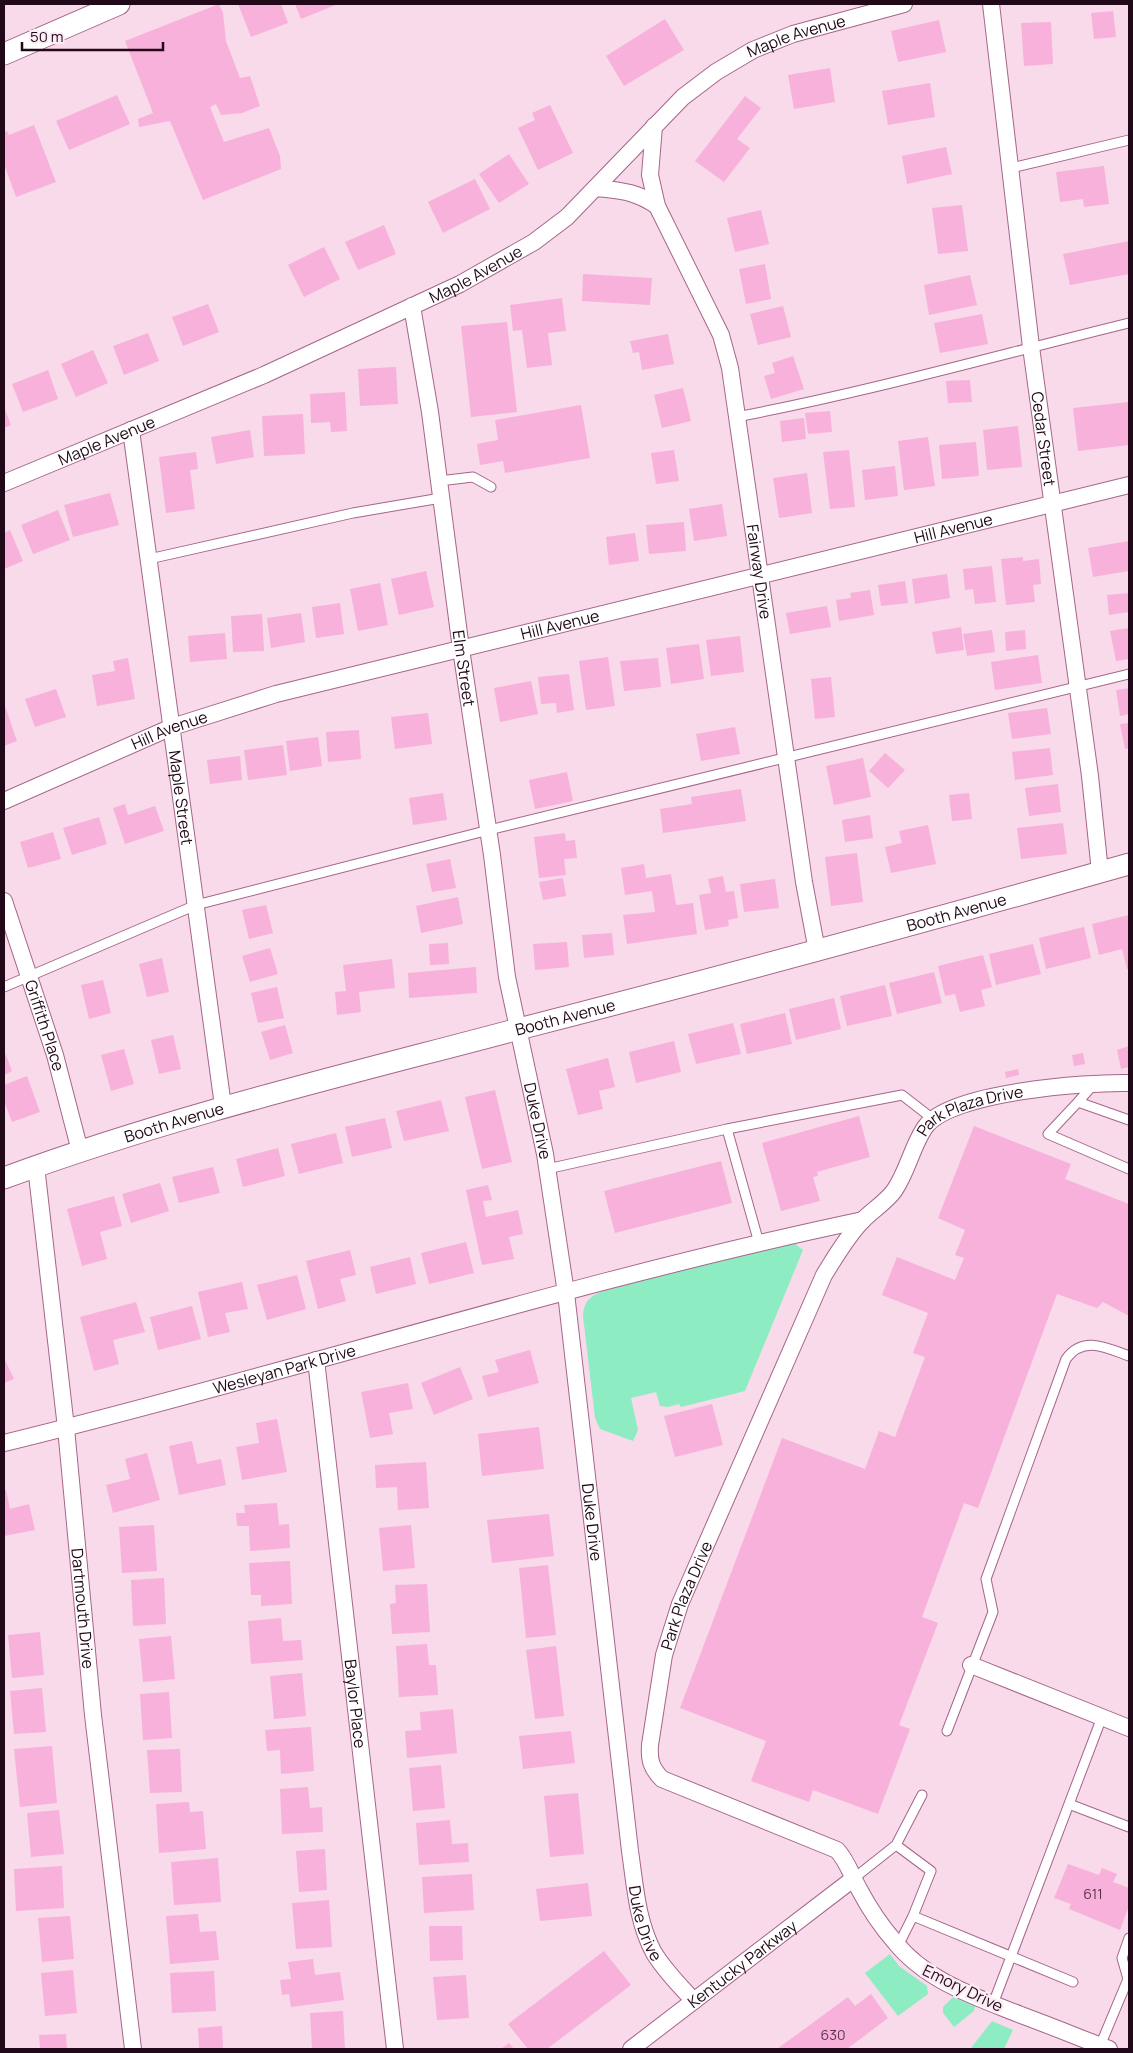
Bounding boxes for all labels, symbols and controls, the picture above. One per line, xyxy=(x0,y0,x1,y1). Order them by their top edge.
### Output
street label: Maple Avenue xyxy=(743,9,848,62)
scale bar xyxy=(22,20,164,52)
text: 50 m xyxy=(30,26,64,47)
street label: Maple Avenue xyxy=(425,240,526,308)
street label: Cedar Street xyxy=(1026,390,1061,487)
street label: Maple Avenue xyxy=(55,411,158,470)
street label: Hill Avenue xyxy=(912,508,995,548)
street label: Fairway Drive xyxy=(742,523,777,621)
street label: Hill Avenue xyxy=(518,604,601,645)
street label: Elm Street xyxy=(448,629,480,708)
street label: Hill Avenue xyxy=(128,705,210,755)
street label: Maple Street xyxy=(164,749,198,846)
street label: Booth Avenue xyxy=(904,888,1009,937)
street label: Griffith Place xyxy=(20,977,70,1073)
street label: Booth Avenue xyxy=(513,993,618,1041)
street label: Duke Drive xyxy=(519,1080,557,1161)
street label: Park Plaza Drive xyxy=(911,1080,1025,1140)
street label: Booth Avenue xyxy=(122,1097,226,1147)
street label: Wesleyan Park Drive xyxy=(211,1339,358,1399)
street label: Duke Drive xyxy=(577,1482,608,1562)
street label: Park Plaza Drive xyxy=(655,1538,717,1652)
street label: Dartmouth Drive xyxy=(66,1547,100,1670)
street label: Baylor Place xyxy=(339,1658,371,1749)
street label: Duke Drive xyxy=(624,1884,667,1965)
house number: 611 xyxy=(1083,1884,1103,1903)
street label: Kentucky Parkway xyxy=(683,1915,802,2013)
street label: Emory Drive xyxy=(919,1959,1007,2017)
house number: 630 xyxy=(821,2025,845,2044)

